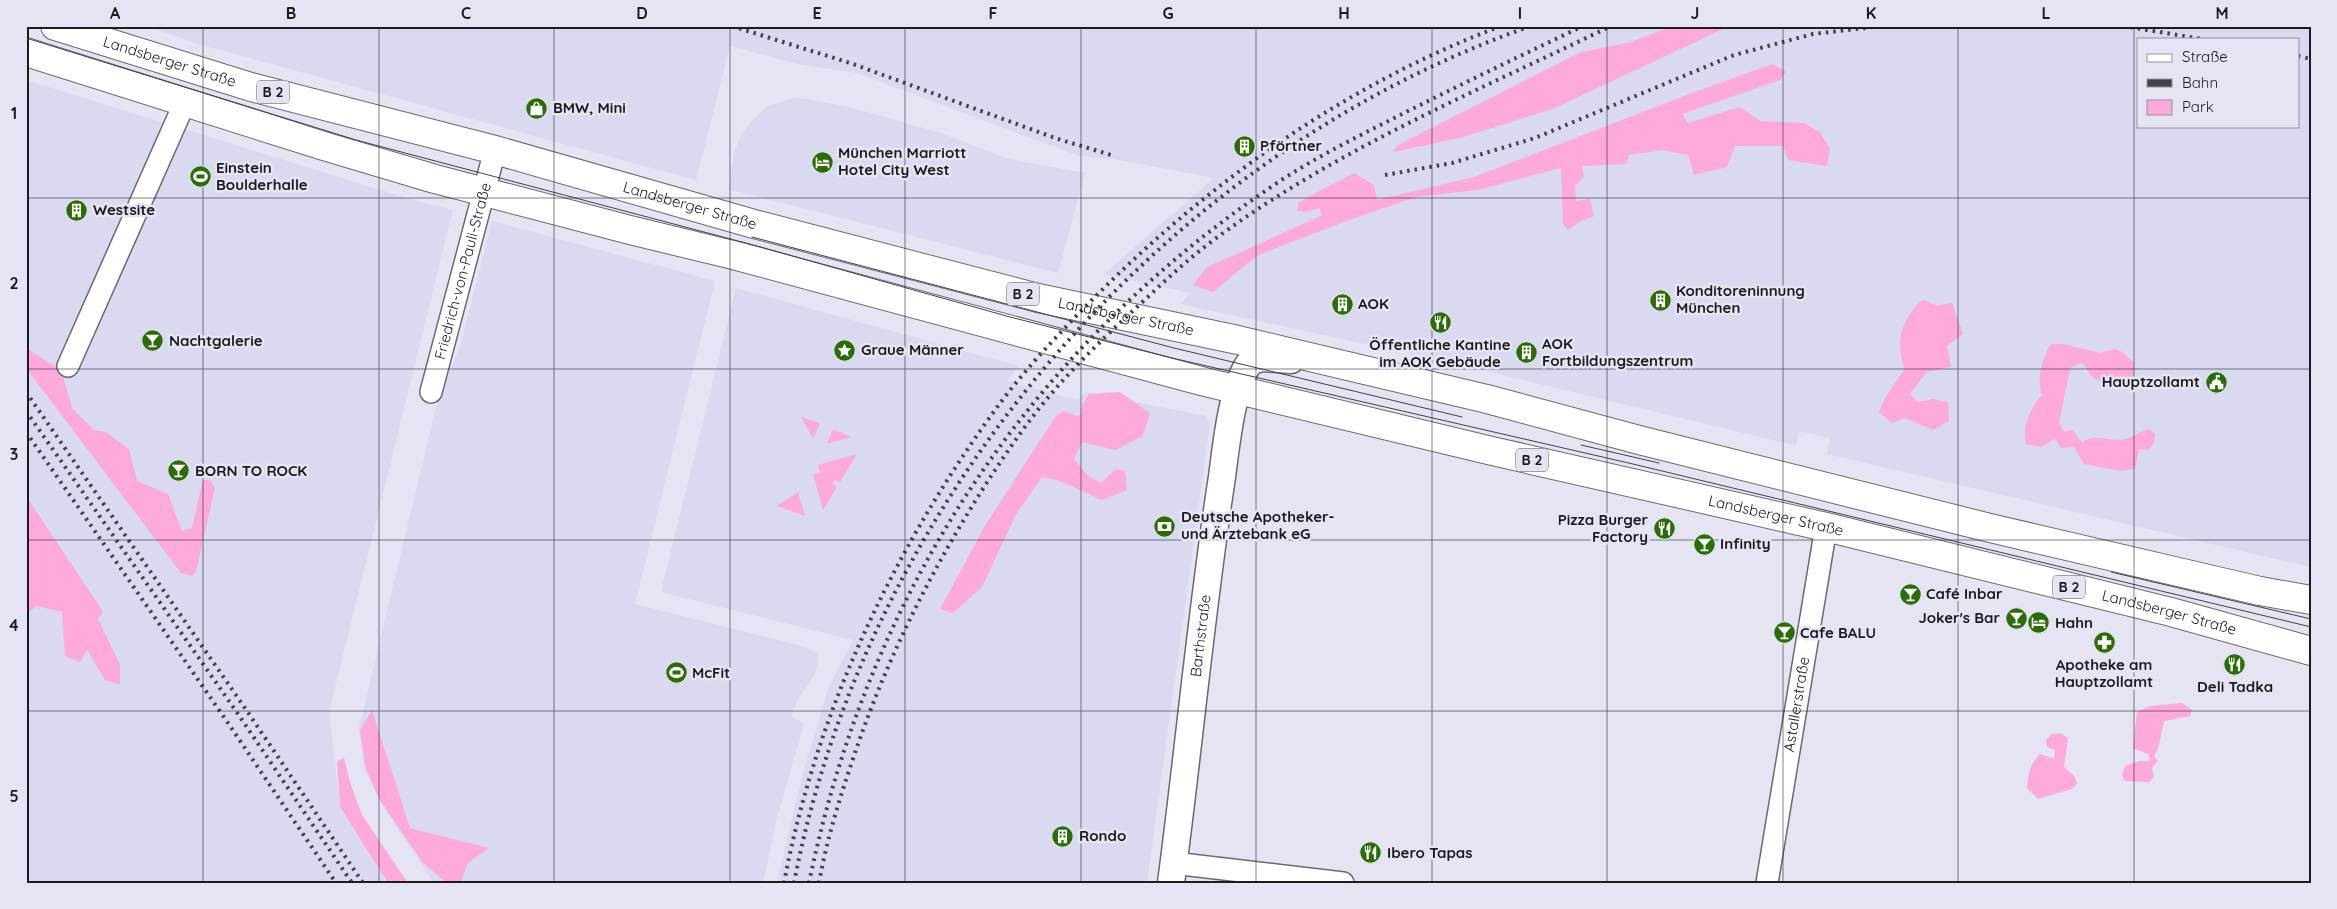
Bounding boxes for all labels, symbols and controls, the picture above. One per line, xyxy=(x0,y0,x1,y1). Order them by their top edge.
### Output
text: A xyxy=(110,3,121,23)
text: B xyxy=(286,3,296,23)
text: C xyxy=(461,3,471,23)
text: D xyxy=(636,3,648,23)
text: E xyxy=(812,3,822,23)
text: F xyxy=(989,3,998,23)
text: G xyxy=(1162,3,1174,23)
text: H xyxy=(1338,3,1350,23)
text: I xyxy=(1518,3,1522,23)
text: J xyxy=(1691,3,1699,23)
text: K xyxy=(1866,3,1876,23)
text: L xyxy=(2042,3,2051,23)
text: M xyxy=(2215,3,2229,23)
street label: Landsberger Straße xyxy=(101,32,239,91)
legend xyxy=(2137,38,2300,128)
text: Straße xyxy=(2182,47,2228,66)
text: Bahn xyxy=(2182,73,2218,92)
road number: B 2 xyxy=(257,80,289,104)
shop icon: BMW, Mini xyxy=(525,96,549,120)
text: Park xyxy=(2182,97,2214,116)
place label: BMW, Mini xyxy=(553,98,626,117)
text: 1 xyxy=(11,103,17,123)
building icon: Pförtner xyxy=(1232,134,1256,158)
place label: Pförtner xyxy=(1260,136,1323,155)
place label: München Marriott Hotel City West xyxy=(838,143,967,179)
hotel icon: München Marriott Hotel City West xyxy=(810,150,834,174)
place label: Einstein Boulderhalle xyxy=(216,158,308,194)
sports icon: Einstein Boulderhalle xyxy=(188,165,212,189)
street label: Landsberger Straße xyxy=(621,177,759,233)
street label: Friedrich-von-Pauli-Straße xyxy=(430,180,495,362)
building icon: Westsite xyxy=(65,198,89,222)
place label: Westsite xyxy=(93,200,155,219)
text: 2 xyxy=(9,273,19,293)
place label: Konditoreninnung München xyxy=(1676,281,1805,317)
road number: B 2 xyxy=(1007,282,1039,306)
building icon: Konditoreninnung München xyxy=(1648,288,1672,312)
street label: Landsberger Straße xyxy=(1056,292,1196,339)
building icon: AOK xyxy=(1330,292,1354,316)
place label: AOK xyxy=(1358,294,1389,313)
restaurant icon: Öffentliche Kantine im AOK Gebäude xyxy=(1428,310,1452,334)
bar icon: Nachtgalerie xyxy=(141,329,165,353)
place label: Nachtgalerie xyxy=(169,331,263,350)
place label: AOK Fortbildungszentrum xyxy=(1542,334,1693,370)
place label: Öffentliche Kantine im AOK Gebäude xyxy=(1369,335,1511,371)
place icon: Graue Männer xyxy=(833,338,857,362)
place label: Graue Männer xyxy=(861,340,964,359)
building icon: AOK Fortbildungszentrum xyxy=(1514,341,1538,365)
public building icon: Hauptzollamt xyxy=(2204,370,2228,394)
place label: Hauptzollamt xyxy=(2102,372,2200,391)
text: 3 xyxy=(10,444,18,464)
road number: B 2 xyxy=(1516,448,1548,472)
bar icon: BORN TO ROCK xyxy=(167,459,191,483)
place label: BORN TO ROCK xyxy=(195,461,307,480)
street label: Landsberger Straße xyxy=(1707,491,1846,540)
place label: Deutsche Apotheker- und Ärztebank eG xyxy=(1181,507,1335,543)
place label: Pizza Burger Factory xyxy=(1558,510,1648,546)
bank icon: Deutsche Apotheker- und Ärztebank eG xyxy=(1153,514,1177,538)
restaurant icon: Pizza Burger Factory xyxy=(1652,517,1676,541)
bar icon: Infinity xyxy=(1692,532,1716,556)
place label: Infinity xyxy=(1720,534,1771,553)
road number: B 2 xyxy=(2053,576,2085,598)
bar icon: Café Inbar xyxy=(1898,582,1922,606)
place label: Café Inbar xyxy=(1926,584,2003,603)
street label: Landsberger Straße xyxy=(2100,585,2239,639)
street label: Barthstraße xyxy=(1186,593,1215,678)
bar icon: Joker's Bar xyxy=(2004,606,2028,630)
place label: Joker's Bar xyxy=(1918,608,2000,627)
hotel icon: Hahn xyxy=(2027,611,2051,635)
place label: Hahn xyxy=(2055,613,2093,632)
text: 4 xyxy=(9,615,19,635)
bar icon: Cafe BALU xyxy=(1772,621,1796,645)
place label: Cafe BALU xyxy=(1800,623,1876,642)
pharmacy icon: Apotheke am Hauptzollamt xyxy=(2092,630,2116,654)
restaurant icon: Deli Tadka xyxy=(2223,652,2247,676)
street label: Astallerstraße xyxy=(1779,655,1813,753)
place label: Apotheke am Hauptzollamt xyxy=(2055,655,2153,691)
sports icon: McFit xyxy=(664,661,688,685)
place label: McFit xyxy=(692,663,730,682)
place label: Deli Tadka xyxy=(2197,677,2273,696)
text: 5 xyxy=(9,786,19,806)
building icon: Rondo xyxy=(1051,824,1075,848)
place label: Rondo xyxy=(1079,826,1126,845)
restaurant icon: Ibero Tapas xyxy=(1359,841,1383,865)
place label: Ibero Tapas xyxy=(1387,843,1473,862)

